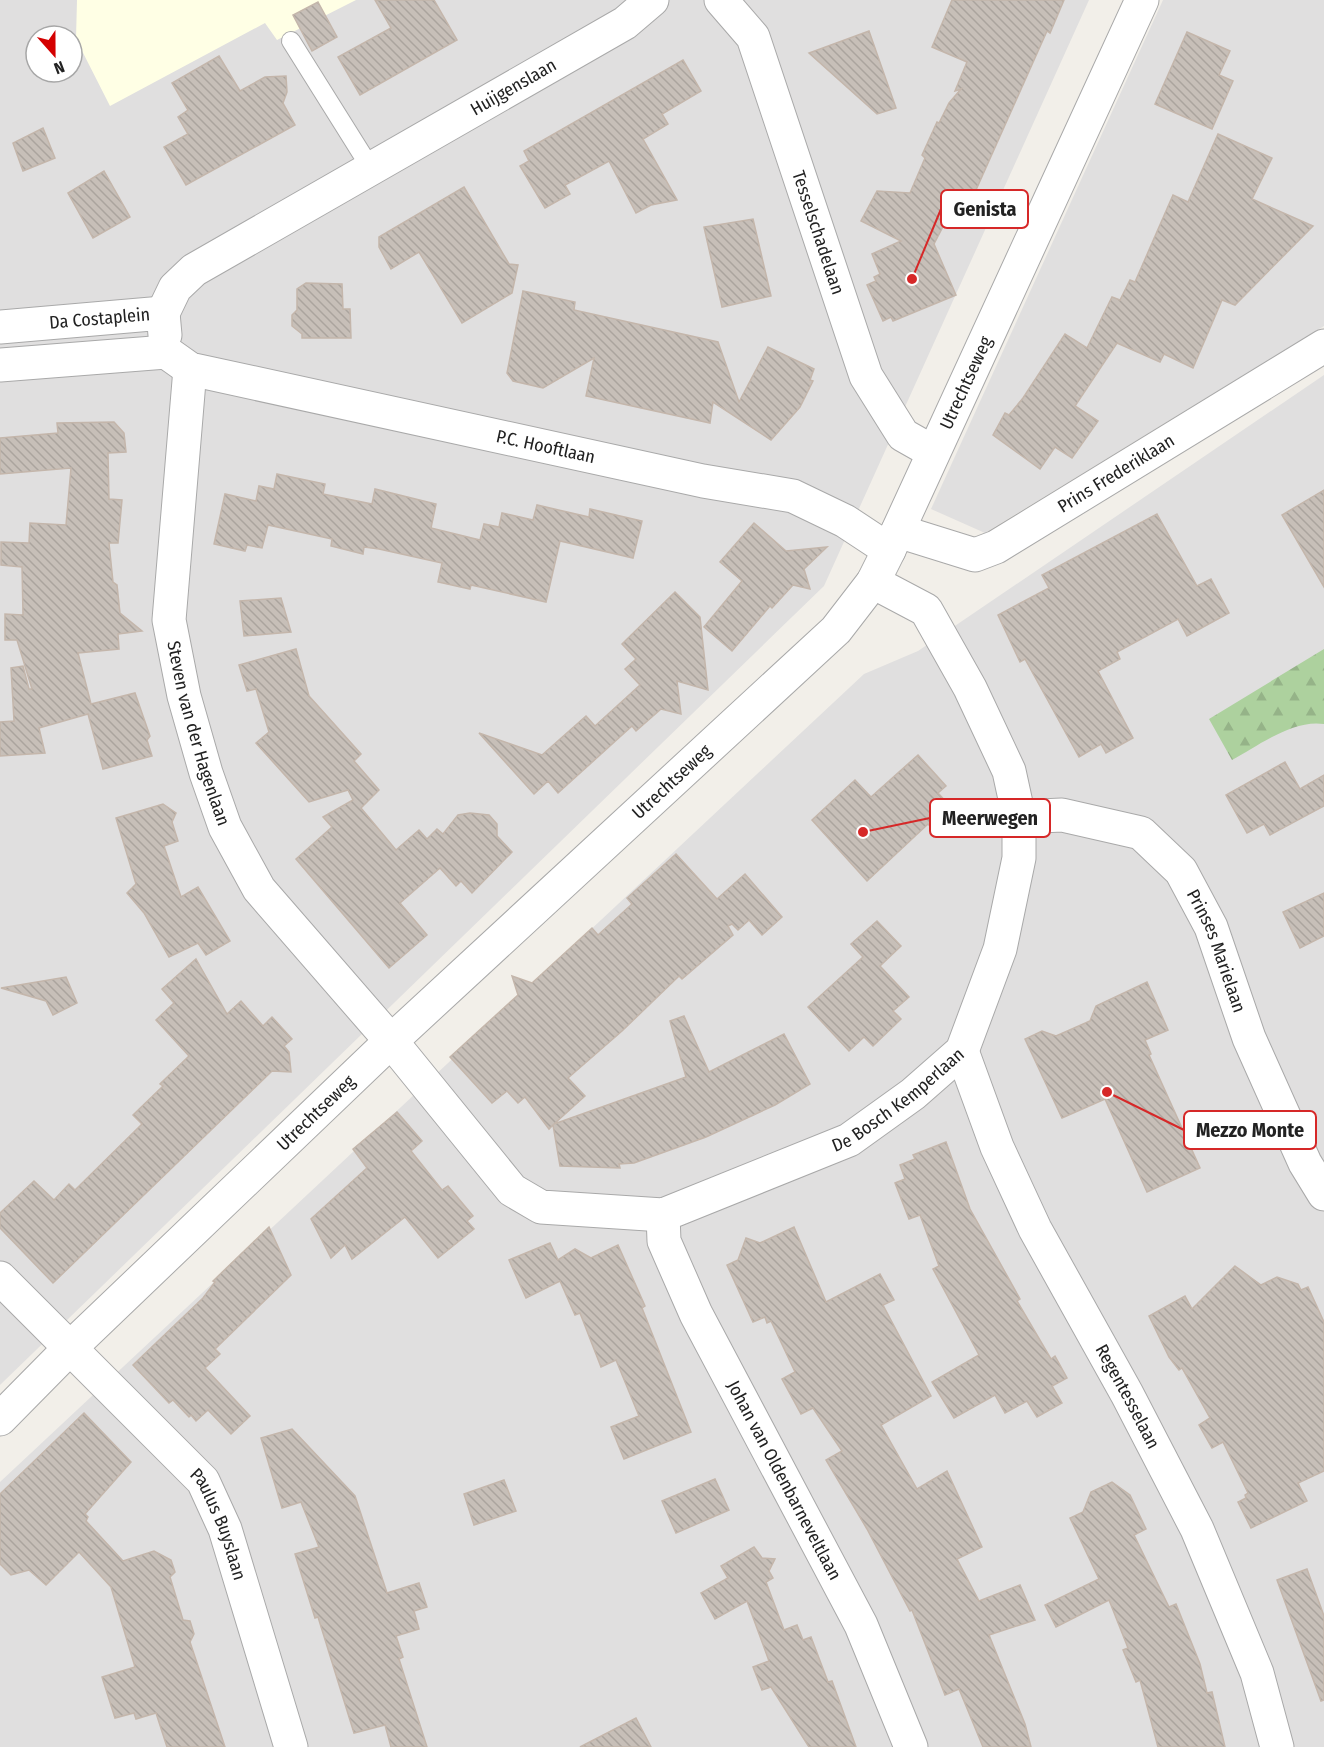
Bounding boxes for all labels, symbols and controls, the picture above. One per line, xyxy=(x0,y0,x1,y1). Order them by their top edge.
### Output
north arrow xyxy=(24,24,84,84)
street label: Huijgenslaan xyxy=(466,54,560,120)
text: N xyxy=(51,57,67,78)
street label: Tesselschadelaan xyxy=(787,168,849,297)
callout: Genista xyxy=(941,190,1028,228)
text: Genista xyxy=(953,197,1017,221)
street label: Da Costaplein xyxy=(48,303,151,334)
street label: Utrechtseweg xyxy=(935,332,997,433)
street label: P.C. Hooftlaan xyxy=(494,425,597,468)
street label: Prins Frederiklaan xyxy=(1054,429,1178,517)
street label: Steven van der Hagenlaan xyxy=(162,639,235,829)
street label: Utrechtseweg xyxy=(628,739,716,824)
callout: Meerwegen xyxy=(930,799,1050,837)
text: Meerwegen xyxy=(942,806,1038,830)
street label: Prinses Marielaan xyxy=(1182,885,1250,1015)
street label: De Bosch Kemperlaan xyxy=(829,1043,969,1157)
street label: Utrechtseweg xyxy=(272,1070,360,1155)
callout: Mezzo Monte xyxy=(1184,1111,1316,1149)
text: Mezzo Monte xyxy=(1196,1118,1304,1142)
street label: Regentesselaan xyxy=(1091,1340,1164,1453)
street label: Johan van Oldenbarneveltlaan xyxy=(722,1377,846,1584)
street label: Paulus Buyslaan xyxy=(185,1463,251,1583)

